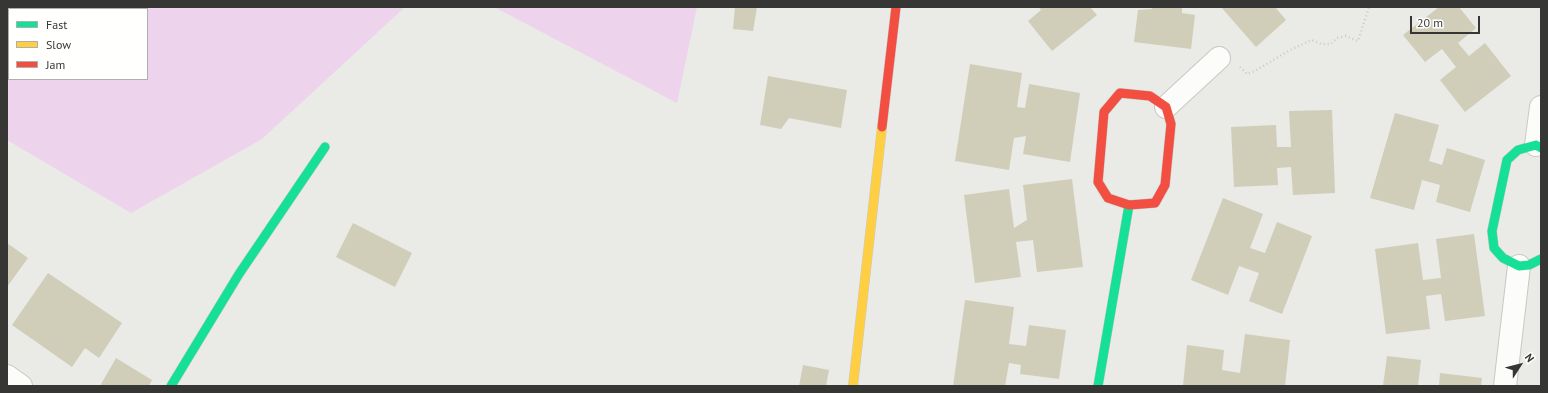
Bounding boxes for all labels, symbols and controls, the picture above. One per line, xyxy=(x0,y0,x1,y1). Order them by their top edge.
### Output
legend xyxy=(8,8,148,80)
scale bar xyxy=(1412,8,1482,34)
text: 20 m xyxy=(1417,15,1443,30)
text: Fast xyxy=(46,17,67,32)
text: Slow xyxy=(46,37,71,52)
text: Jam xyxy=(46,57,65,72)
north arrow xyxy=(1500,345,1540,385)
text: N xyxy=(1522,351,1537,365)

